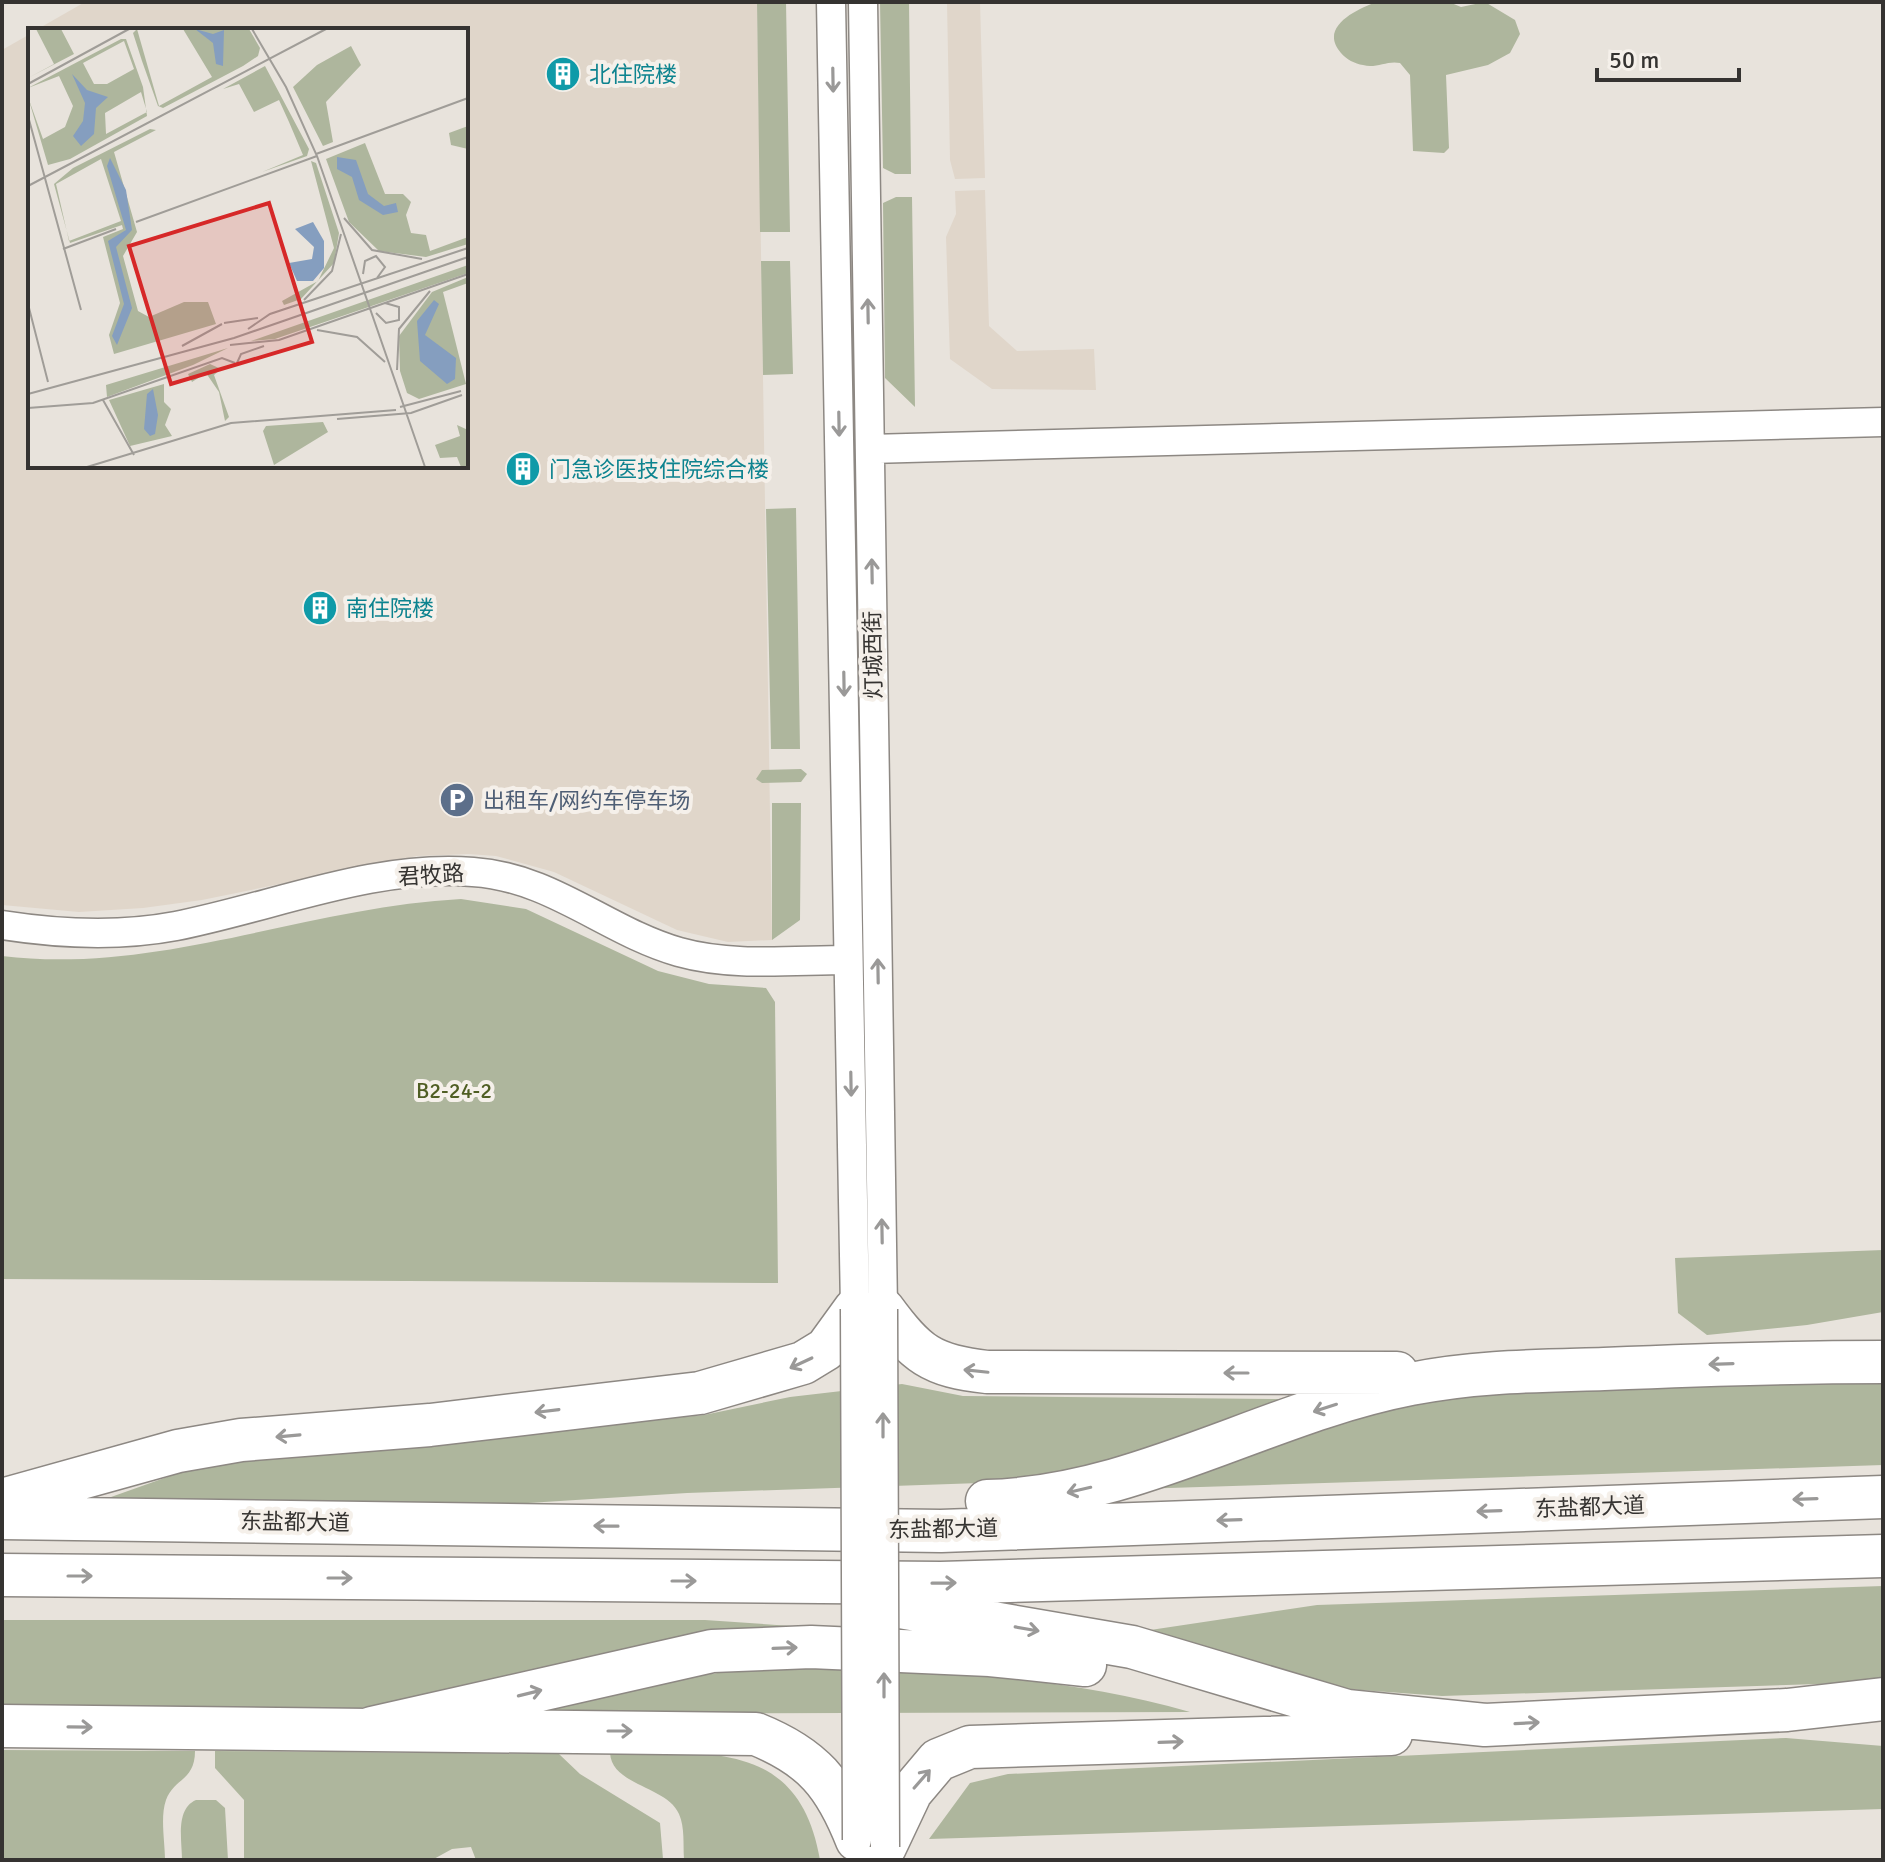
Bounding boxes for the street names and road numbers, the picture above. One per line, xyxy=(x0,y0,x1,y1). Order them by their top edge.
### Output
street label: 灯城西街 xyxy=(859,611,887,699)
street label: 君牧路 xyxy=(397,859,465,891)
street label: 东盐都大道 xyxy=(1535,1492,1645,1522)
street label: 东盐都大道 xyxy=(240,1508,350,1536)
street label: 东盐都大道 xyxy=(888,1515,998,1543)

